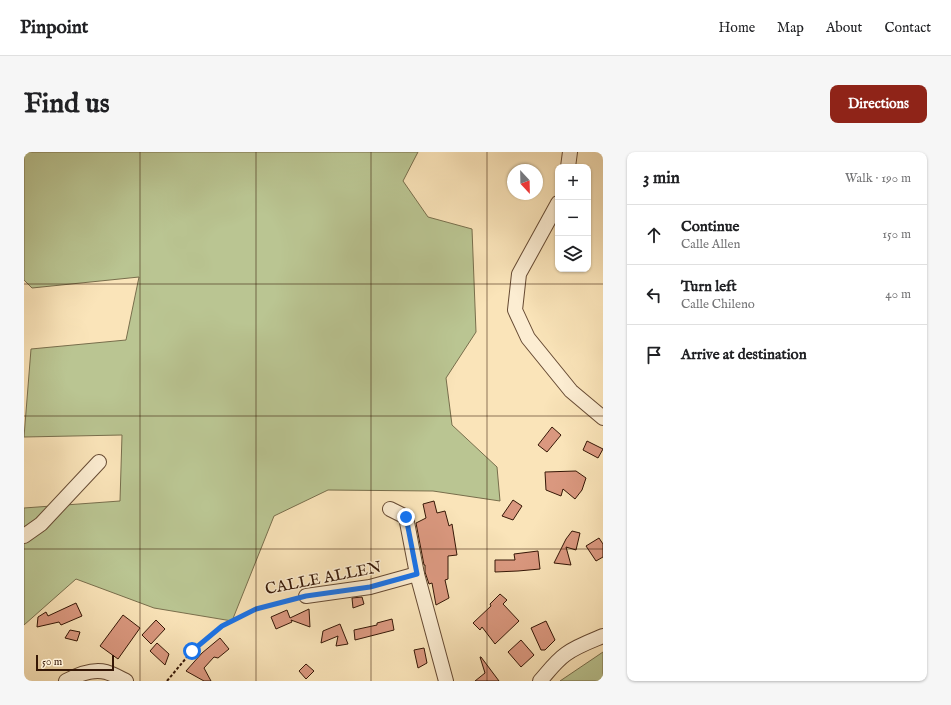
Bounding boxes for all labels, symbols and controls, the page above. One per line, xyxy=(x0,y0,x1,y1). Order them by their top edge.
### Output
text: Pinpoint xyxy=(20,16,88,40)
text: Home xyxy=(719,19,755,37)
text: Map xyxy=(777,19,804,37)
text: About xyxy=(826,19,862,37)
text: Contact xyxy=(884,19,931,37)
button: Directions xyxy=(830,85,927,123)
text: Find us xyxy=(24,87,110,122)
north arrow xyxy=(507,164,543,200)
map controls xyxy=(555,164,591,272)
button: + xyxy=(555,164,591,200)
text: 3 min xyxy=(643,168,680,189)
text: Walk · 190 m xyxy=(845,170,911,187)
button: − xyxy=(555,200,591,236)
text: Continue xyxy=(681,217,739,236)
icon: ahead xyxy=(643,224,665,246)
text: 150 m xyxy=(882,226,911,243)
button: layers xyxy=(555,236,591,272)
text: Calle Allen xyxy=(681,236,741,253)
text: Turn left xyxy=(681,277,737,296)
icon: left xyxy=(643,284,665,306)
text: 40 m xyxy=(885,286,911,303)
text: Calle Chileno xyxy=(681,296,755,313)
icon: arrive xyxy=(643,344,665,366)
text: Arrive at destination xyxy=(681,345,807,364)
route end xyxy=(397,508,415,526)
street label: CALLE ALLEN xyxy=(264,558,383,600)
route start xyxy=(183,642,201,660)
scale bar xyxy=(36,653,114,672)
text: 50 m xyxy=(42,655,62,669)

